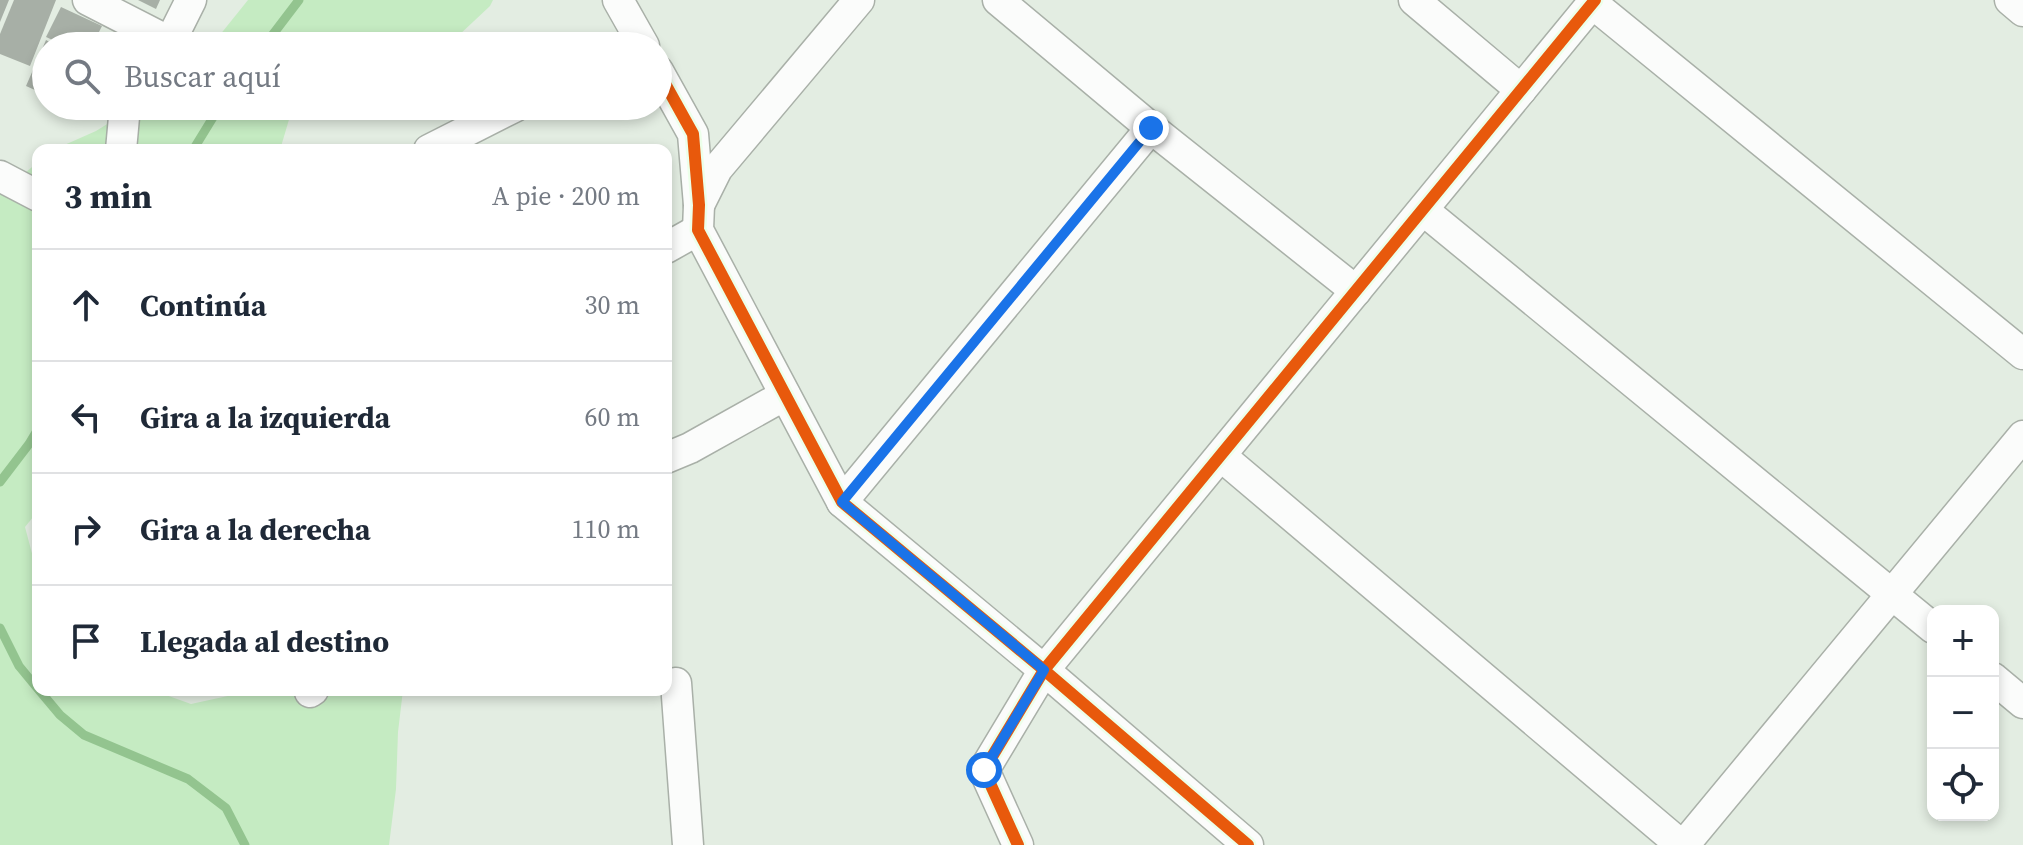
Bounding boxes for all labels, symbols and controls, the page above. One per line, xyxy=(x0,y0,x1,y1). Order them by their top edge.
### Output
search box xyxy=(32,32,672,120)
icon: search xyxy=(60,54,104,98)
text: Buscar aquí xyxy=(124,56,281,97)
route end xyxy=(1133,110,1169,146)
text: 3 min xyxy=(64,173,152,219)
text: A pie · 200 m xyxy=(492,178,640,214)
icon: ahead xyxy=(64,283,108,327)
text: Continúa xyxy=(140,285,267,326)
text: 30 m xyxy=(585,287,640,323)
icon: left xyxy=(64,395,108,439)
text: Gira a la izquierda xyxy=(140,397,390,438)
text: 60 m xyxy=(585,399,640,435)
icon: right xyxy=(64,507,108,551)
text: Gira a la derecha xyxy=(140,509,371,550)
text: 110 m xyxy=(572,511,640,547)
map controls xyxy=(1927,605,1999,821)
button: + xyxy=(1927,605,1999,677)
icon: arrive xyxy=(64,619,108,663)
text: Llegada al destino xyxy=(140,621,389,662)
button: − xyxy=(1927,677,1999,749)
button: locate xyxy=(1927,749,1999,821)
route start xyxy=(966,752,1002,788)

